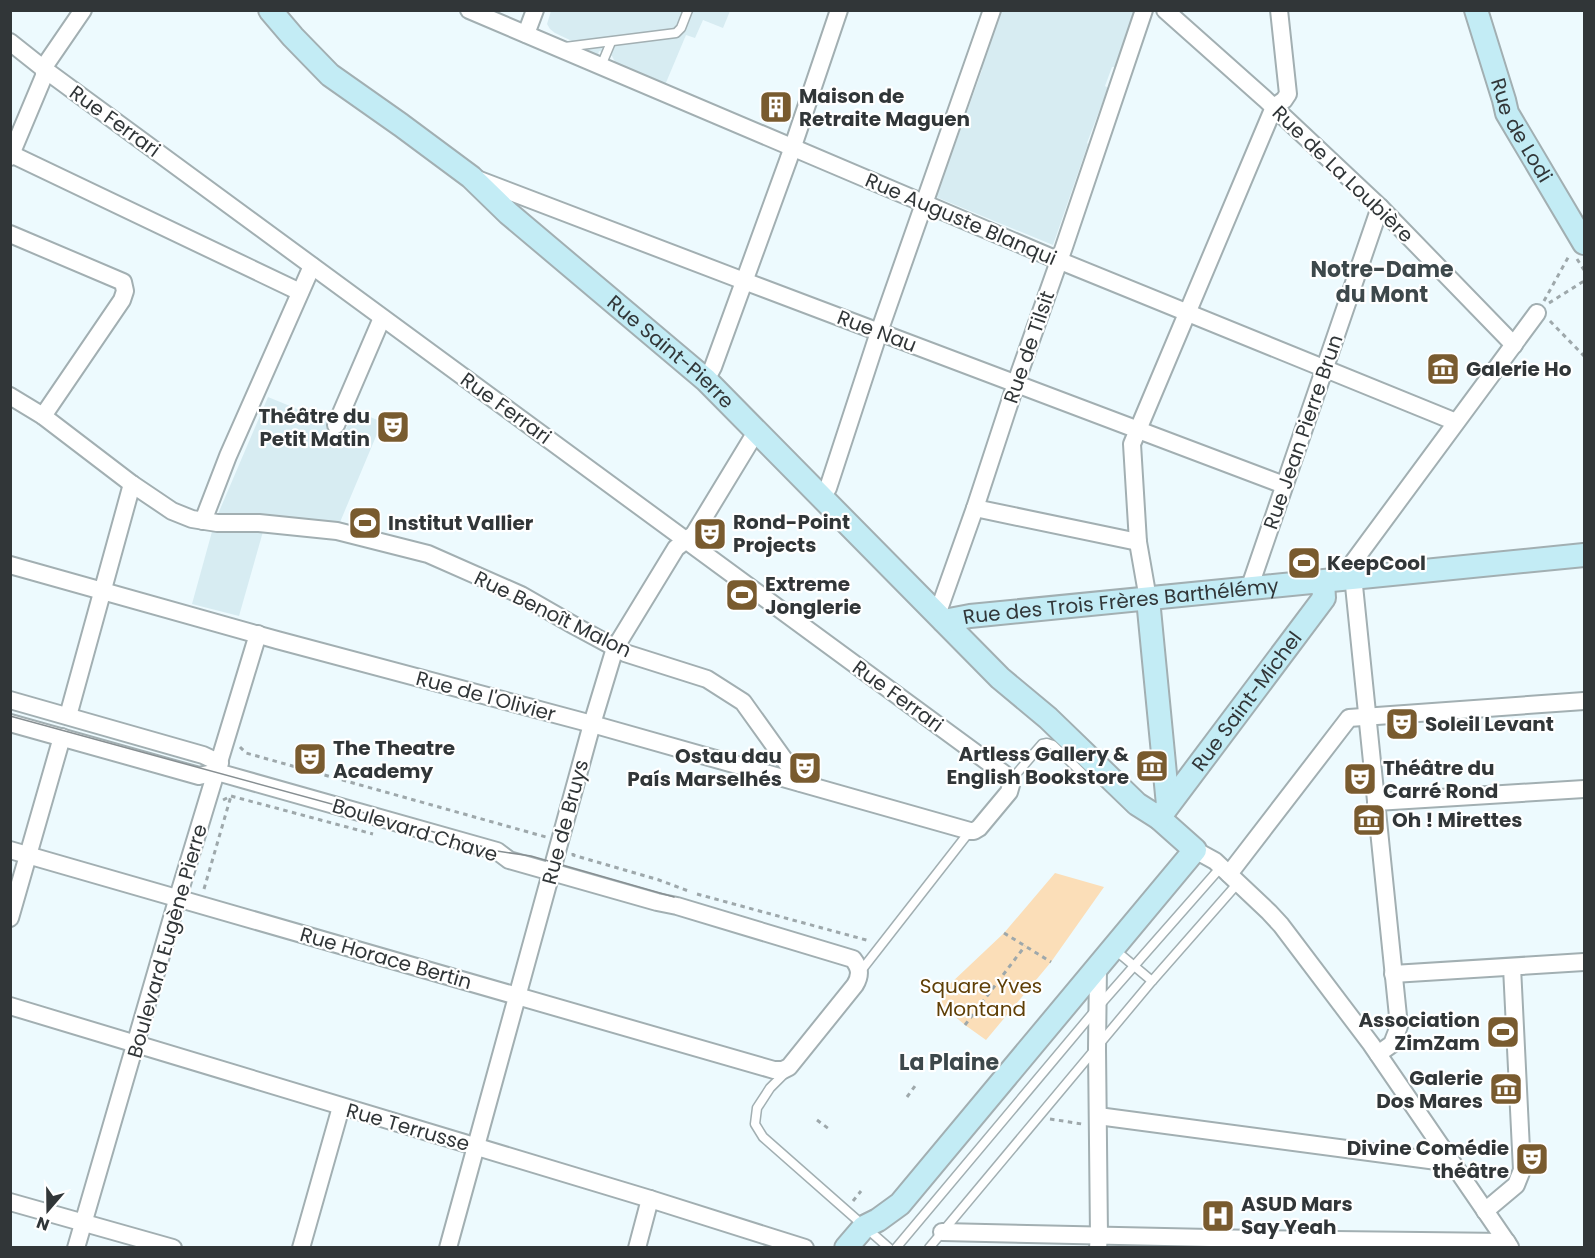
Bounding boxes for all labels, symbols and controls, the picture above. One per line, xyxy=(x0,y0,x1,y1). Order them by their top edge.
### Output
street label: Rue de Lodi xyxy=(1484,75,1559,188)
street label: Rue Ferrari xyxy=(64,79,166,163)
place label: Maison de Retraite Maguen xyxy=(799,82,970,133)
building icon: Maison de Retraite Maguen xyxy=(758,89,794,125)
street label: Rue de La Loubière xyxy=(1266,99,1420,249)
street label: Rue Auguste Blanqui xyxy=(861,166,1061,272)
district label: Notre-Dame du Mont xyxy=(1310,254,1454,310)
street label: Rue de Tilsit xyxy=(997,287,1061,407)
street label: Rue Saint-Pierre xyxy=(601,288,741,415)
street label: Rue Nau xyxy=(833,303,921,359)
street label: Rue Jean Pierre Brun xyxy=(1257,331,1349,533)
museum icon: Galerie Ho xyxy=(1425,351,1461,387)
place label: Galerie Ho xyxy=(1466,355,1572,383)
street label: Rue Ferrari xyxy=(455,366,557,450)
place label: Théâtre du Petit Matin xyxy=(259,402,370,453)
theatre icon: Théâtre du Petit Matin xyxy=(375,409,411,445)
sports icon: Institut Vallier xyxy=(347,505,383,541)
place label: Rond-Point Projects xyxy=(733,508,850,559)
place label: Institut Vallier xyxy=(388,509,534,537)
theatre icon: Rond-Point Projects xyxy=(692,516,728,552)
sports icon: KeepCool xyxy=(1286,545,1322,581)
place label: KeepCool xyxy=(1327,549,1426,577)
street label: Rue Benoît Malon xyxy=(470,564,636,664)
place label: Extreme Jonglerie xyxy=(765,570,861,621)
street label: Rue des Trois Frères Barthélémy xyxy=(961,571,1280,631)
sports icon: Extreme Jonglerie xyxy=(724,577,760,613)
street label: Rue Saint-Michel xyxy=(1185,625,1308,777)
street label: Rue Ferrari xyxy=(847,654,949,738)
street label: Rue de l'Olivier xyxy=(413,664,559,728)
theatre icon: Soleil Levant xyxy=(1384,706,1420,742)
place label: Soleil Levant xyxy=(1425,710,1554,738)
place label: The Theatre Academy xyxy=(333,734,455,785)
place label: Artless Gallery & English Bookstore xyxy=(947,740,1129,791)
theatre icon: The Theatre Academy xyxy=(292,741,328,777)
place label: Ostau dau País Marselhés xyxy=(627,742,782,793)
museum icon: Artless Gallery & English Bookstore xyxy=(1134,748,1170,784)
theatre icon: Ostau dau País Marselhés xyxy=(787,750,823,786)
place label: Théâtre du Carré Rond xyxy=(1383,754,1498,805)
street label: Rue de Bruys xyxy=(535,756,595,888)
theatre icon: Théâtre du Carré Rond xyxy=(1342,761,1378,797)
street label: Boulevard Chave xyxy=(329,792,501,868)
museum icon: Oh ! Mirettes xyxy=(1351,802,1387,838)
place label: Oh ! Mirettes xyxy=(1392,806,1522,834)
street label: Boulevard Eugène Pierre xyxy=(120,821,214,1061)
street label: Rue Horace Bertin xyxy=(297,920,475,996)
park label: Square Yves Montand xyxy=(920,972,1042,1023)
place label: Association ZimZam xyxy=(1358,1006,1480,1057)
sports icon: Association ZimZam xyxy=(1485,1014,1521,1050)
district label: La Plaine xyxy=(899,1047,999,1078)
place label: Galerie Dos Mares xyxy=(1376,1064,1483,1115)
museum icon: Galerie Dos Mares xyxy=(1488,1071,1524,1107)
street label: Rue Terrusse xyxy=(343,1096,473,1158)
place label: Divine Comédie théâtre xyxy=(1347,1134,1509,1185)
theatre icon: Divine Comédie théâtre xyxy=(1514,1141,1550,1177)
north arrow xyxy=(18,1180,78,1240)
place label: ASUD Mars Say Yeah xyxy=(1241,1190,1353,1241)
hospital icon: ASUD Mars Say Yeah xyxy=(1200,1198,1236,1234)
text: N xyxy=(33,1211,53,1236)

